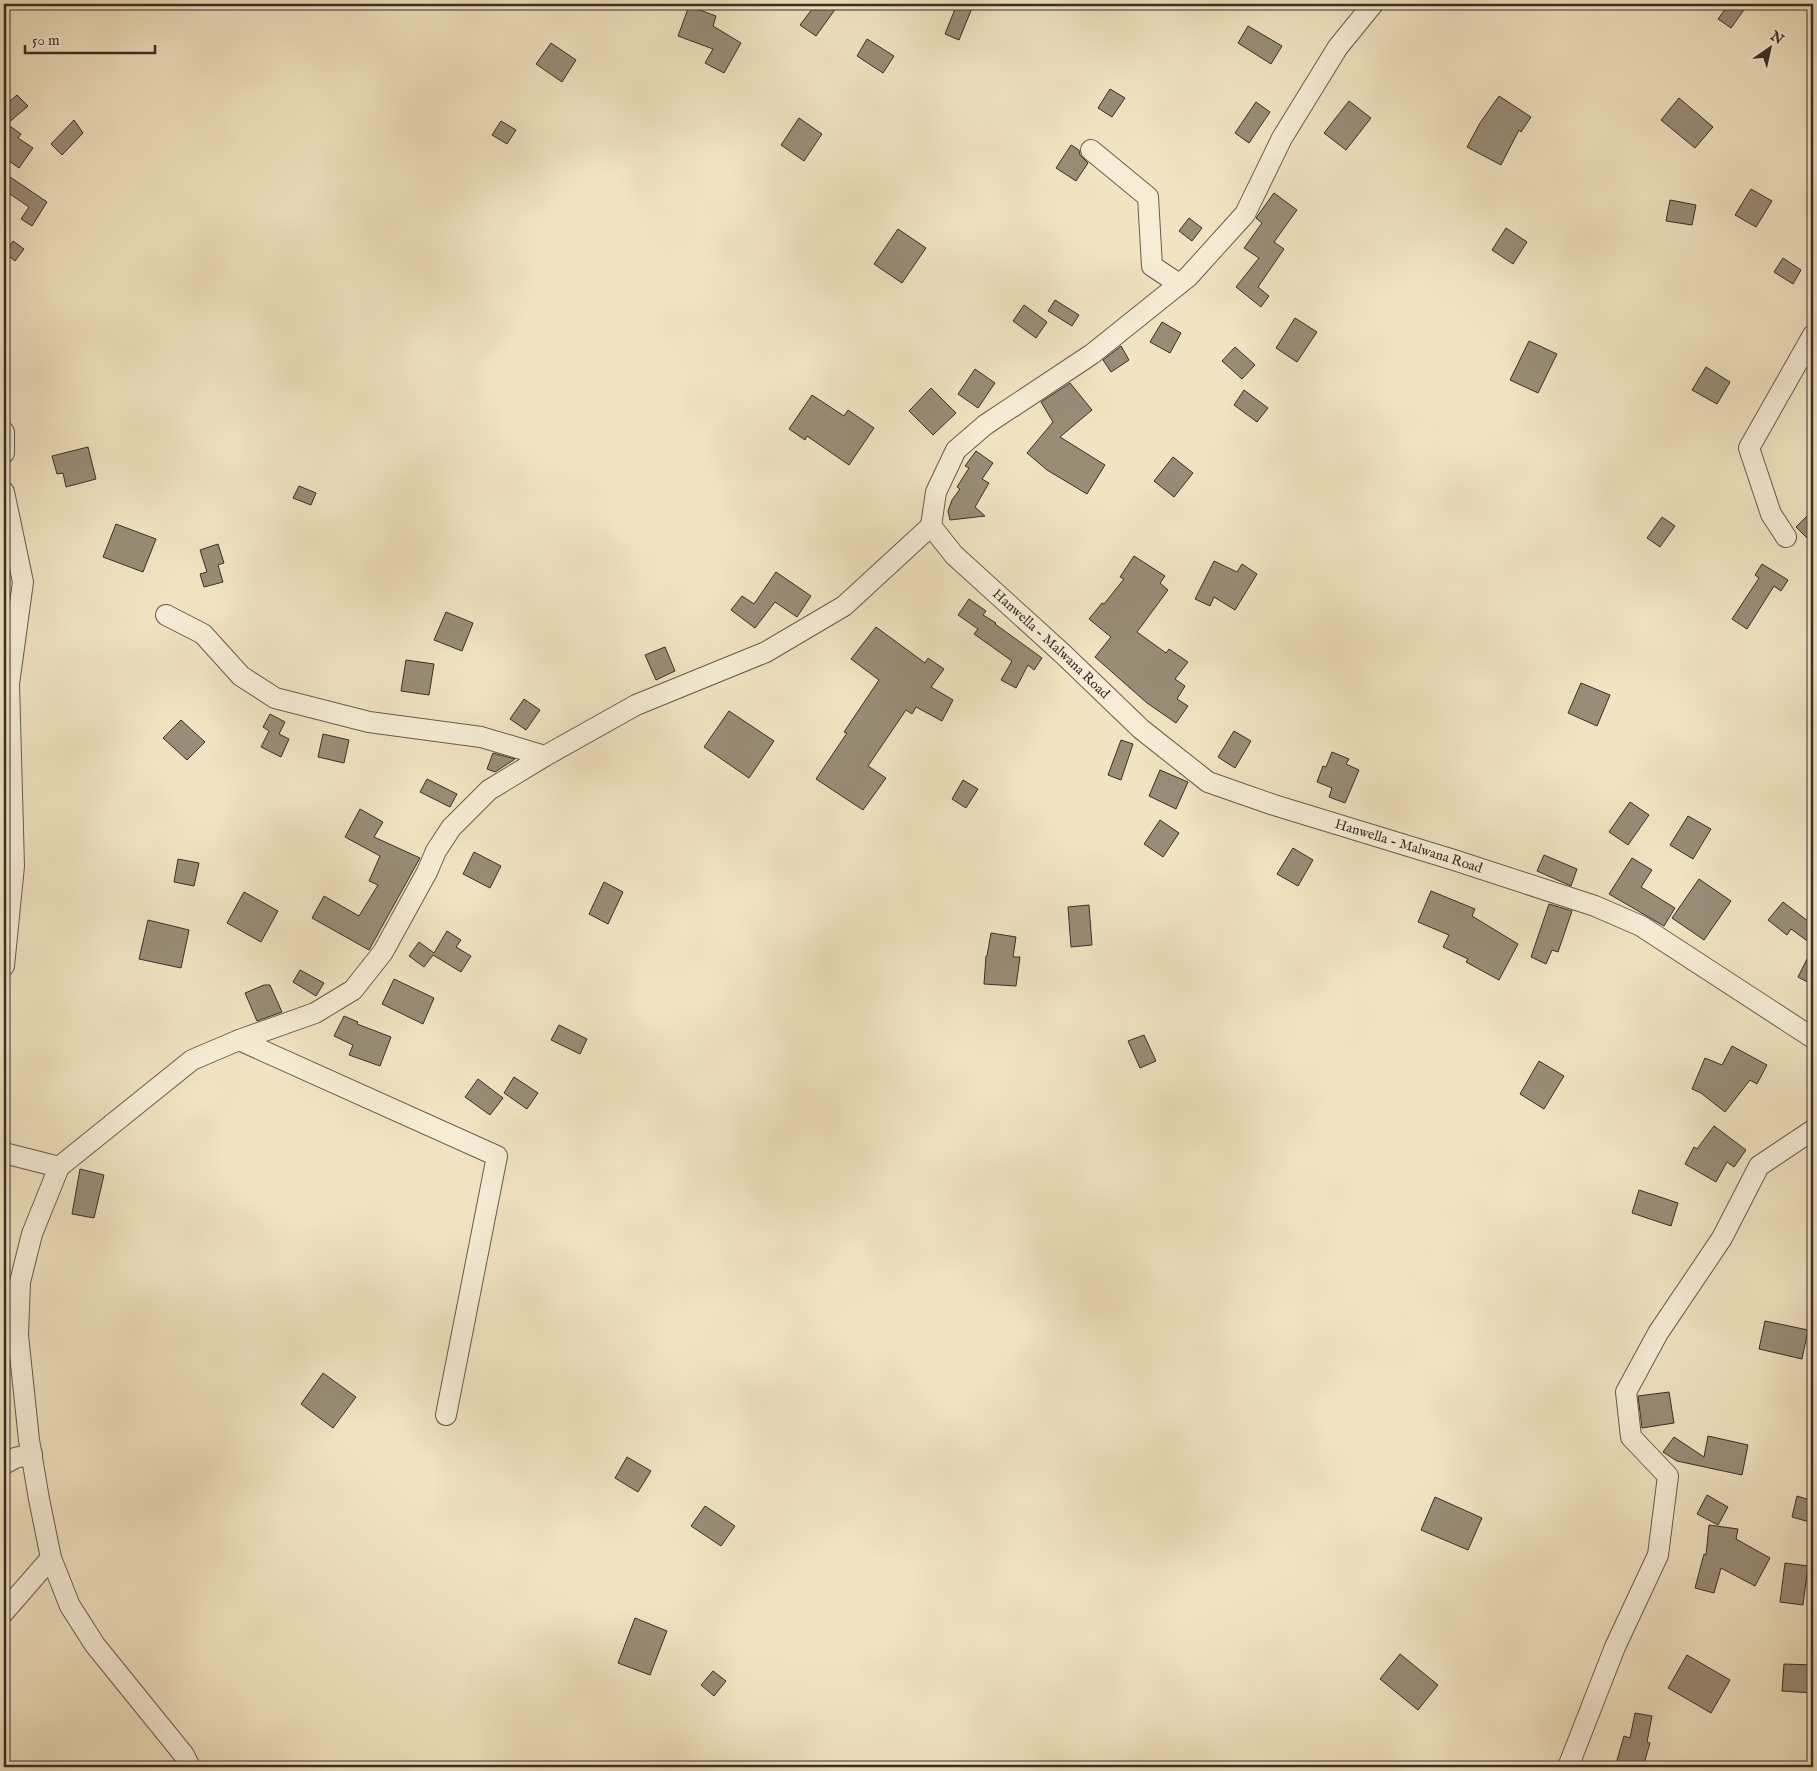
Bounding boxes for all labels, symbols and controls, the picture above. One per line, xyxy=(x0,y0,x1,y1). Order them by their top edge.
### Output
scale bar xyxy=(25,22,155,54)
north arrow xyxy=(1744,22,1794,72)
text: N xyxy=(1766,27,1787,49)
text: 50 m xyxy=(32,31,60,50)
street label: Hanwella - Malwana Road xyxy=(988,585,1114,703)
street label: Hanwella - Malwana Road xyxy=(1333,815,1485,878)

